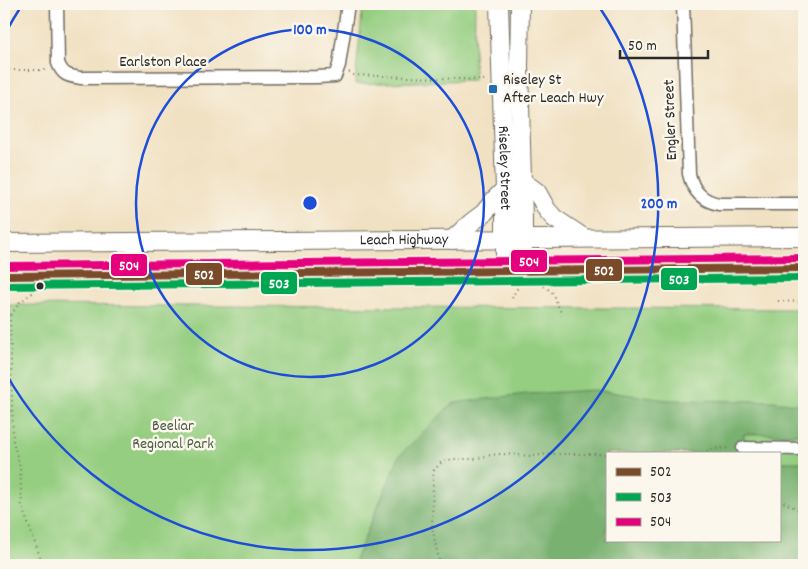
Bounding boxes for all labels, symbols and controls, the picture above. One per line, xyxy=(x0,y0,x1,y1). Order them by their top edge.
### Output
text: 100 m xyxy=(293,20,327,42)
scale bar xyxy=(620,28,708,60)
text: 50 m xyxy=(628,36,657,58)
street label: Earlston Place xyxy=(119,51,207,74)
place label: Riseley St After Leach Hwy xyxy=(503,69,604,110)
street label: Engler Street xyxy=(658,79,684,161)
marker: Riseley St After Leach Hwy xyxy=(487,83,499,95)
street label: Riseley Street xyxy=(491,125,517,210)
centre of rings xyxy=(301,194,319,212)
text: 200 m xyxy=(641,194,677,216)
street label: Leach Highway xyxy=(360,228,449,252)
line badge: 504 xyxy=(510,249,548,273)
line badge: 504 xyxy=(110,253,148,277)
text: 504 xyxy=(519,253,539,273)
text: 504 xyxy=(119,257,139,277)
line badge: 502 xyxy=(585,258,623,282)
line badge: 502 xyxy=(185,262,223,286)
text: 502 xyxy=(594,262,614,282)
text: 502 xyxy=(194,266,214,286)
line badge: 503 xyxy=(660,267,698,291)
line badge: 503 xyxy=(260,271,298,295)
text: 503 xyxy=(669,271,689,291)
text: 503 xyxy=(269,275,289,295)
unlabelled marker xyxy=(35,281,45,291)
park label: Beeliar Regional Park xyxy=(132,415,214,456)
legend xyxy=(606,452,780,542)
text: 502 xyxy=(650,462,672,484)
text: 503 xyxy=(650,488,672,510)
text: 504 xyxy=(650,512,671,534)

